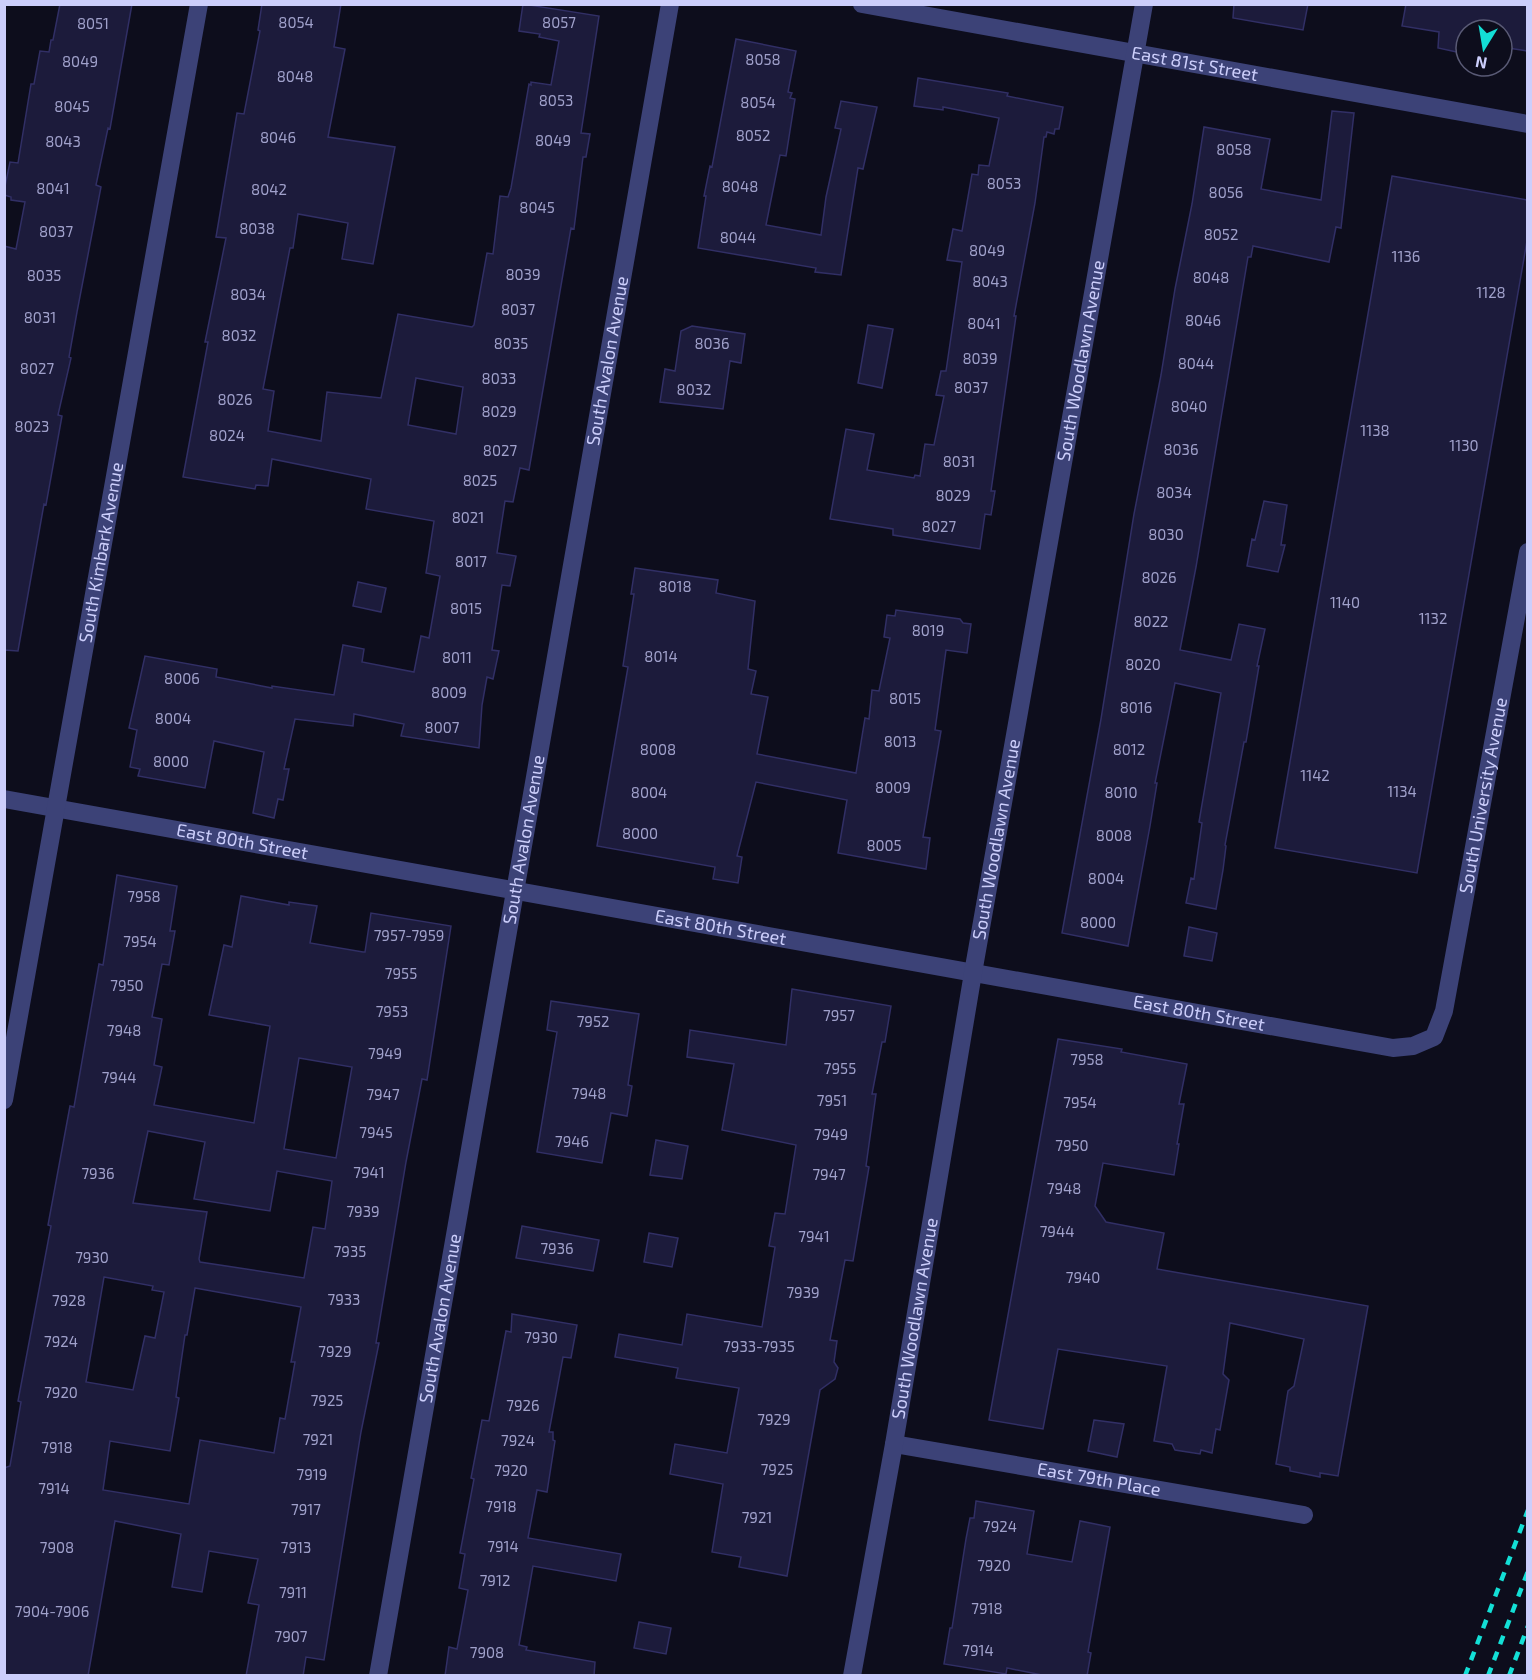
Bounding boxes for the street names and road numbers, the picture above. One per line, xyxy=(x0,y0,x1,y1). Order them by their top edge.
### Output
street label: East 81st Street xyxy=(1130,41,1260,85)
street label: South Woodlawn Avenue xyxy=(1052,258,1109,463)
street label: South Avalon Avenue xyxy=(581,274,632,447)
street label: South Kimbark Avenue xyxy=(74,460,127,645)
street label: South University Avenue xyxy=(1454,696,1511,895)
street label: South Woodlawn Avenue xyxy=(967,737,1024,941)
street label: South Avalon Avenue xyxy=(497,753,549,926)
street label: East 80th Street xyxy=(175,818,310,863)
street label: East 80th Street xyxy=(653,904,788,949)
street label: East 80th Street xyxy=(1132,990,1267,1035)
street label: South Woodlawn Avenue xyxy=(886,1216,942,1421)
street label: South Avalon Avenue xyxy=(414,1232,465,1405)
street label: East 79th Place xyxy=(1036,1457,1163,1500)

